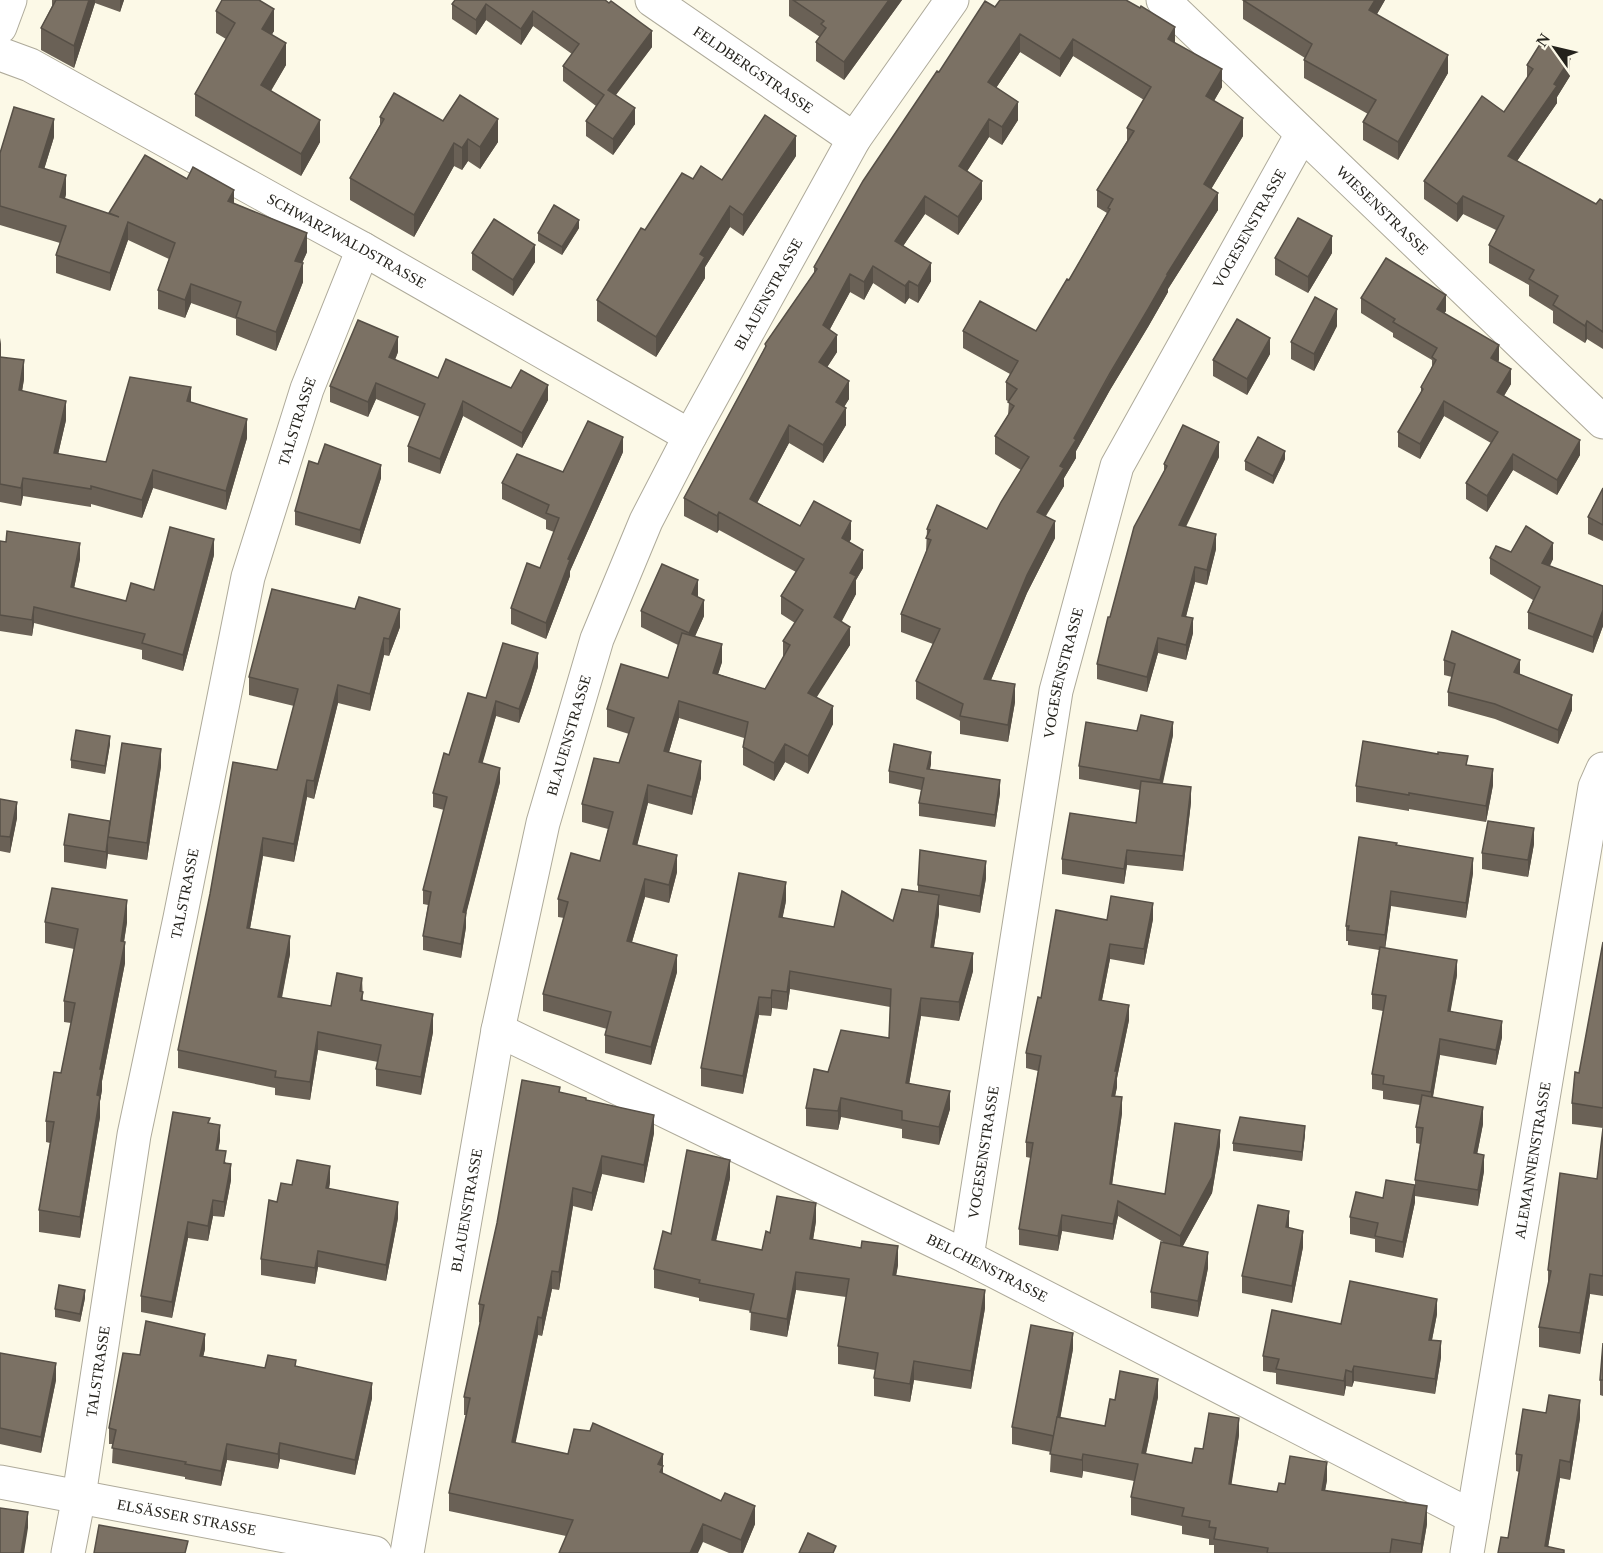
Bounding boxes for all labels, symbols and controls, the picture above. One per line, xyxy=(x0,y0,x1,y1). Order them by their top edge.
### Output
north arrow xyxy=(1525,18,1585,78)
street label: FELDBERGSTRASSE xyxy=(690,23,816,117)
text: N xyxy=(1533,30,1554,49)
street label: WIESENSTRASSE xyxy=(1333,163,1432,258)
street label: VOGESENSTRASSE xyxy=(1210,166,1289,291)
street label: SCHWARZWALDSTRASSE xyxy=(264,190,429,291)
street label: BLAUENSTRASSE xyxy=(731,235,806,353)
street label: TALSTRASSE xyxy=(275,375,319,468)
street label: VOGESENSTRASSE xyxy=(1041,606,1086,740)
street label: BLAUENSTRASSE xyxy=(543,673,594,798)
street label: TALSTRASSE xyxy=(168,847,202,940)
street label: ALEMANNENSTRASSE xyxy=(1512,1081,1554,1240)
street label: VOGESENSTRASSE xyxy=(965,1085,1002,1220)
street label: BLAUENSTRASSE xyxy=(448,1147,485,1273)
street label: BELCHENSTRASSE xyxy=(924,1231,1050,1305)
street label: TALSTRASSE xyxy=(83,1325,113,1418)
street label: ELSÄSSER STRASSE xyxy=(116,1496,258,1538)

